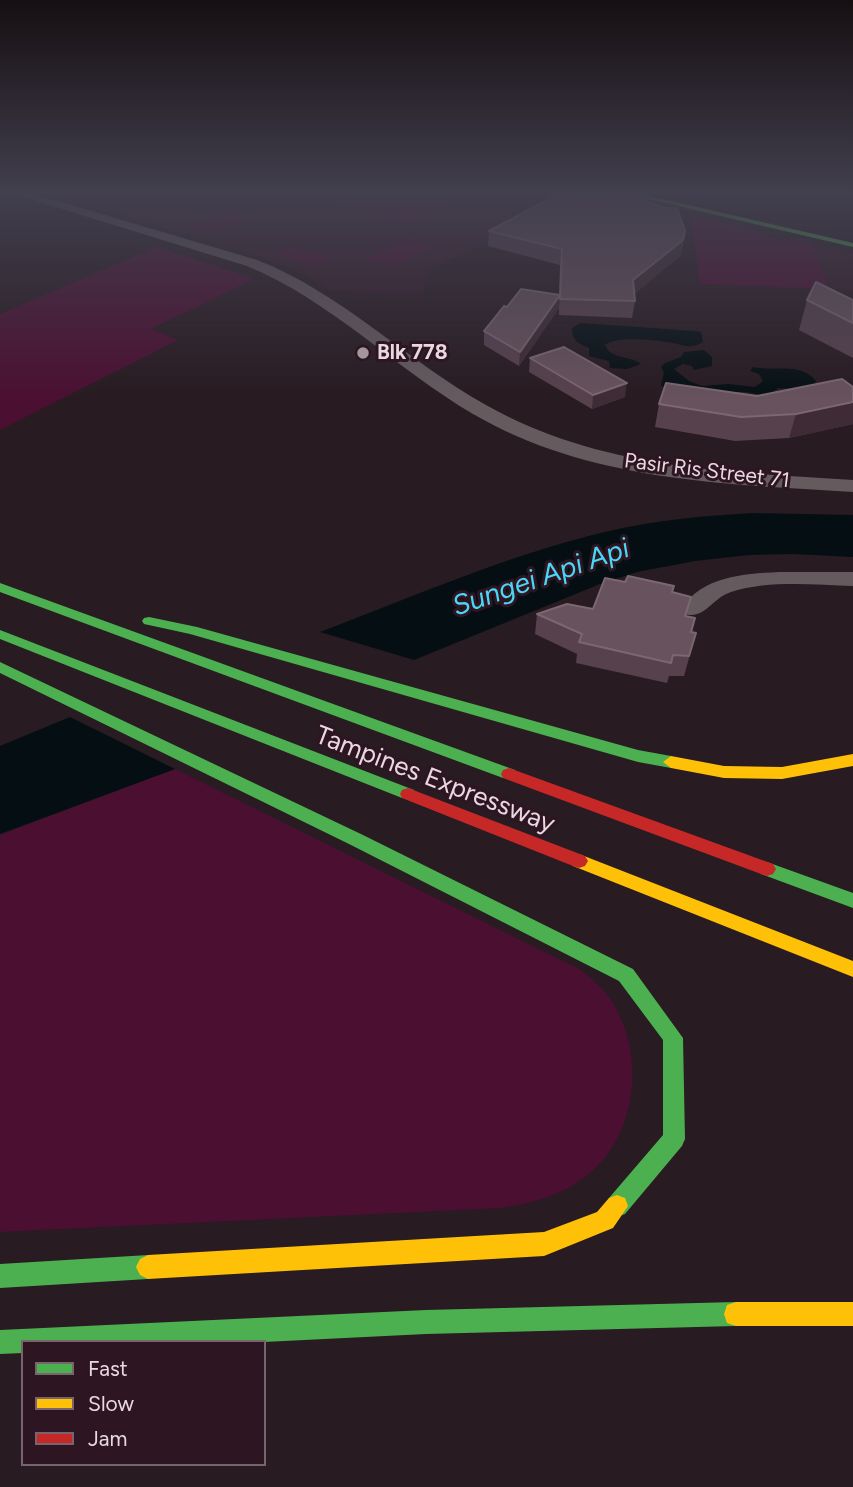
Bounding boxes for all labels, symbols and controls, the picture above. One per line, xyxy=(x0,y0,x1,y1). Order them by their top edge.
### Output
place label: Blk 778 xyxy=(377,340,448,366)
marker: Blk 778 xyxy=(355,345,371,361)
street label: Pasir Ris Street 71 xyxy=(623,448,791,494)
water label: Sungei Api Api xyxy=(448,532,634,624)
street label: Tampines Expressway xyxy=(311,720,559,840)
legend xyxy=(21,1340,266,1466)
text: Fast xyxy=(88,1356,128,1381)
text: Slow xyxy=(88,1391,134,1416)
text: Jam xyxy=(88,1426,127,1451)

